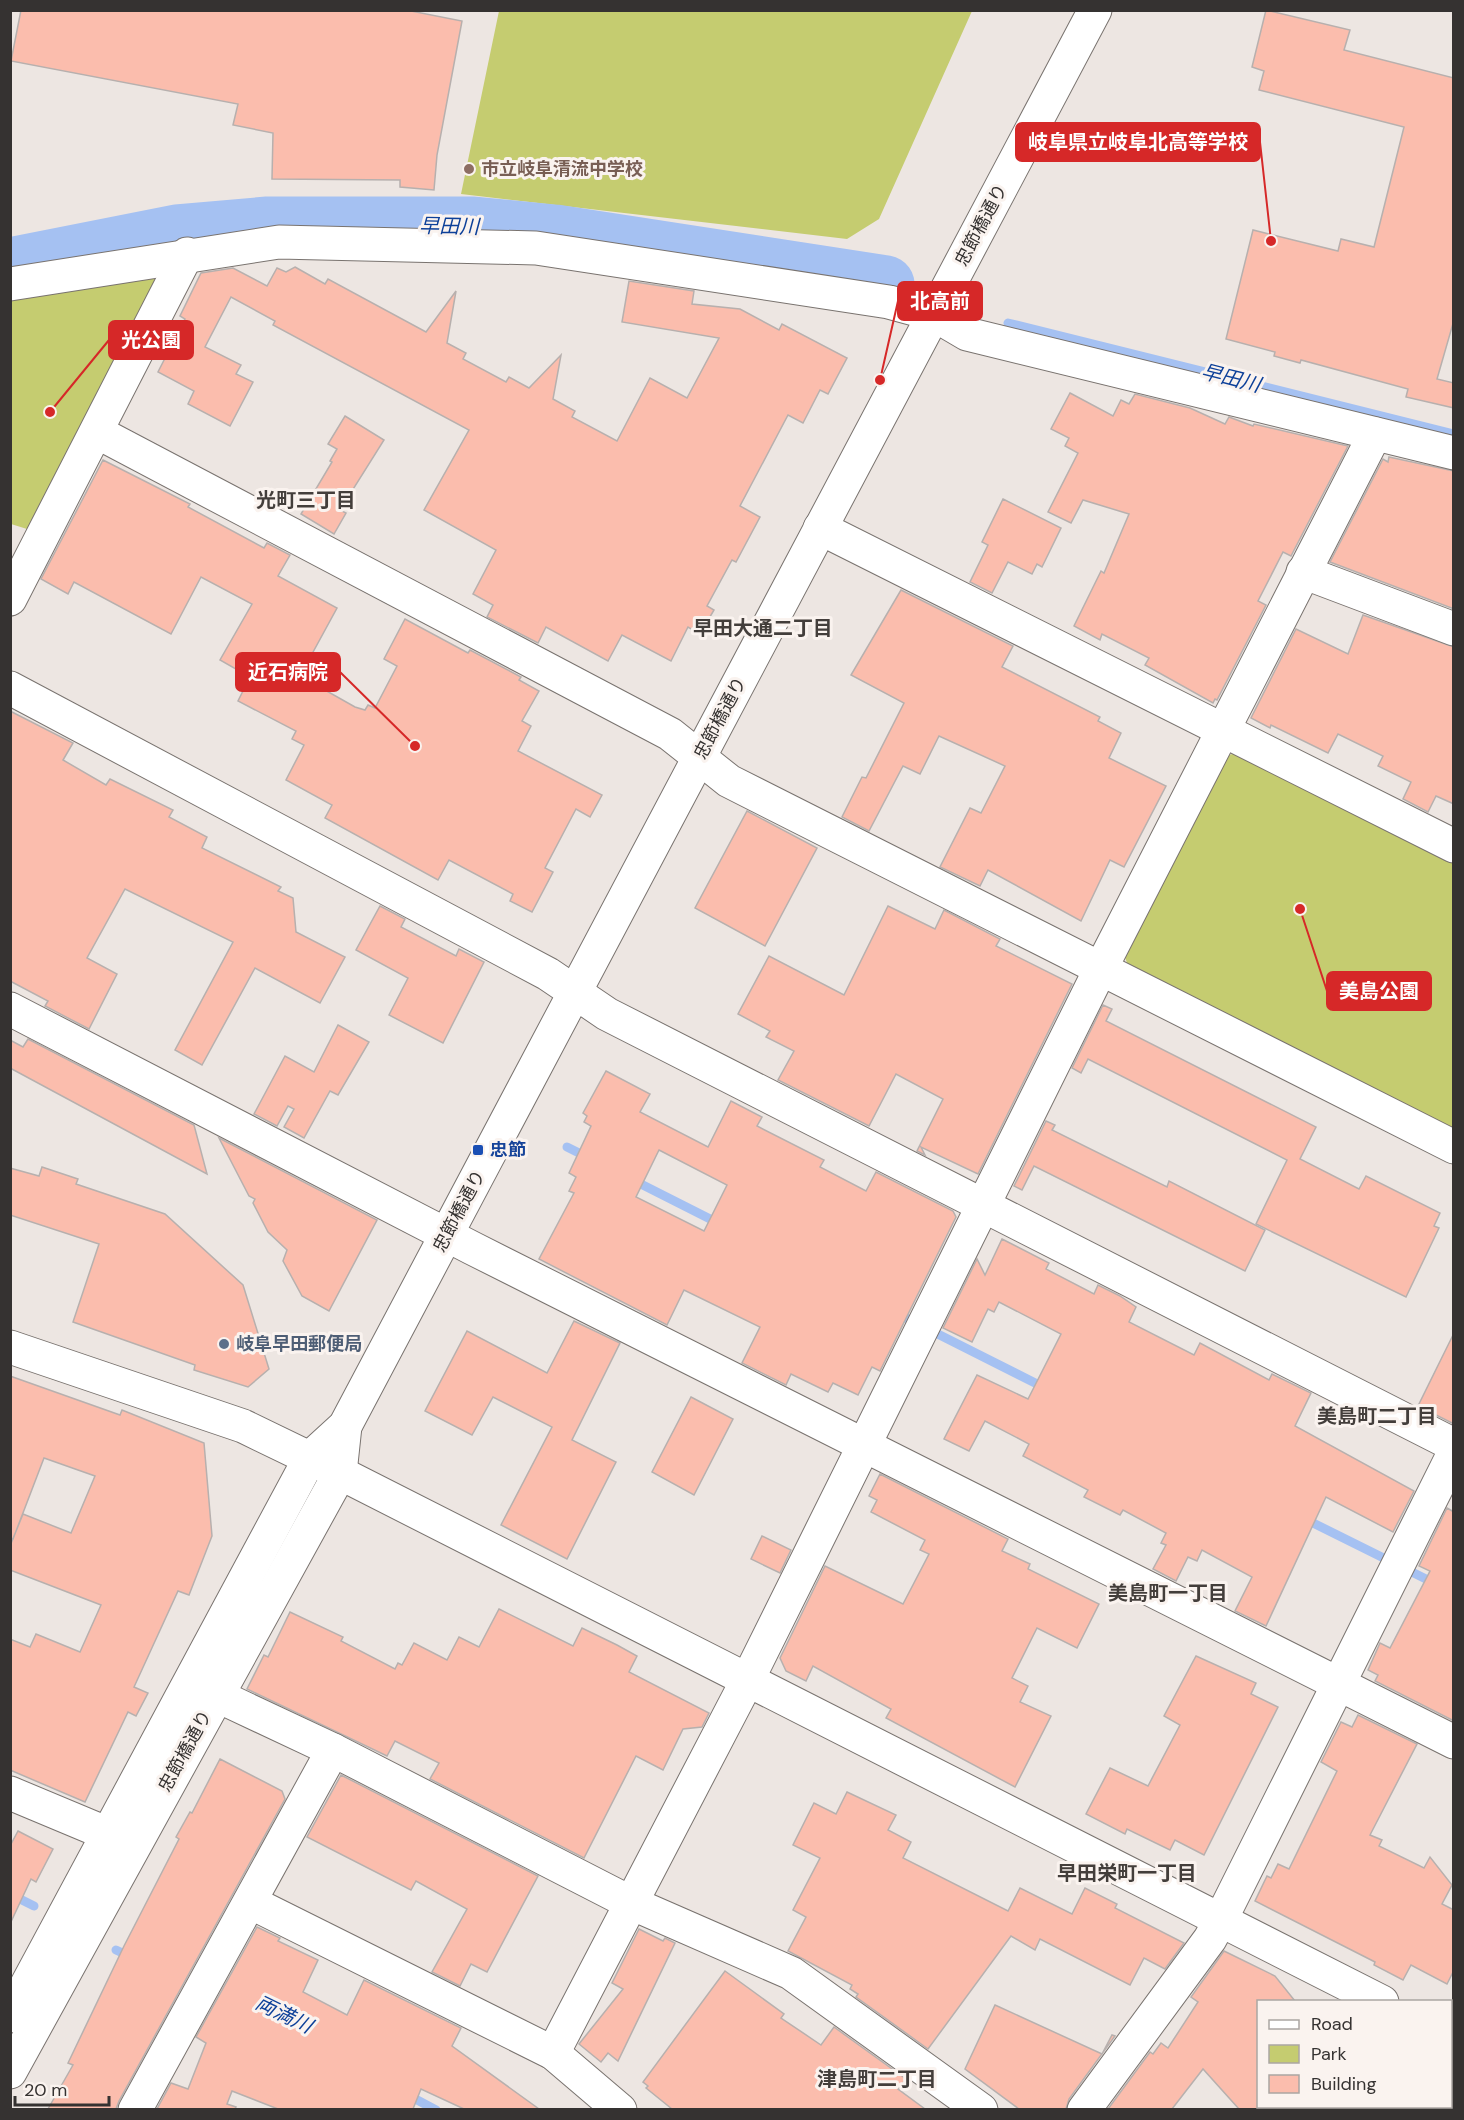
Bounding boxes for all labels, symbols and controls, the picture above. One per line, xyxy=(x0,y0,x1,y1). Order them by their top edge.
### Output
callout: 岐阜県立岐阜北高等学校 xyxy=(1016,123,1260,161)
text: 岐阜県立岐阜北高等学校 xyxy=(1028,129,1248,155)
place label: 市立岐阜清流中学校 xyxy=(481,157,643,181)
marker: 市立岐阜清流中学校 xyxy=(462,162,476,176)
street label: 忠節橋通り xyxy=(949,180,1013,270)
water label: 早田川 xyxy=(419,212,481,240)
callout: 北高前 xyxy=(898,282,982,320)
text: 北高前 xyxy=(910,288,970,314)
callout: 光公園 xyxy=(109,321,193,359)
text: 光公園 xyxy=(121,327,181,353)
water label: 早田川 xyxy=(1199,358,1265,398)
district label: 光町三丁目 xyxy=(256,487,356,513)
district label: 早田大通二丁目 xyxy=(693,615,833,641)
callout: 近石病院 xyxy=(236,653,340,691)
text: 近石病院 xyxy=(248,659,328,685)
street label: 忠節橋通り xyxy=(688,673,752,763)
callout: 美島公園 xyxy=(1327,972,1431,1010)
text: 美島公園 xyxy=(1339,978,1419,1004)
place label: 忠節 xyxy=(490,1138,526,1162)
marker: 忠節 xyxy=(471,1143,485,1157)
street label: 忠節橋通り xyxy=(427,1166,491,1256)
place label: 岐阜早田郵便局 xyxy=(236,1332,362,1356)
marker: 岐阜早田郵便局 xyxy=(217,1337,231,1351)
district label: 美島町二丁目 xyxy=(1317,1403,1437,1429)
district label: 美島町一丁目 xyxy=(1108,1580,1228,1606)
street label: 忠節橋通り xyxy=(153,1706,217,1796)
district label: 早田栄町一丁目 xyxy=(1057,1860,1197,1886)
water label: 両満川 xyxy=(251,1989,318,2040)
legend xyxy=(1257,2000,1452,2108)
text: Road xyxy=(1311,2012,1353,2036)
text: Park xyxy=(1311,2042,1347,2066)
district label: 津島町二丁目 xyxy=(817,2066,937,2092)
scale bar xyxy=(15,2069,110,2107)
text: Building xyxy=(1311,2072,1376,2096)
text: 20 m xyxy=(24,2078,67,2102)

